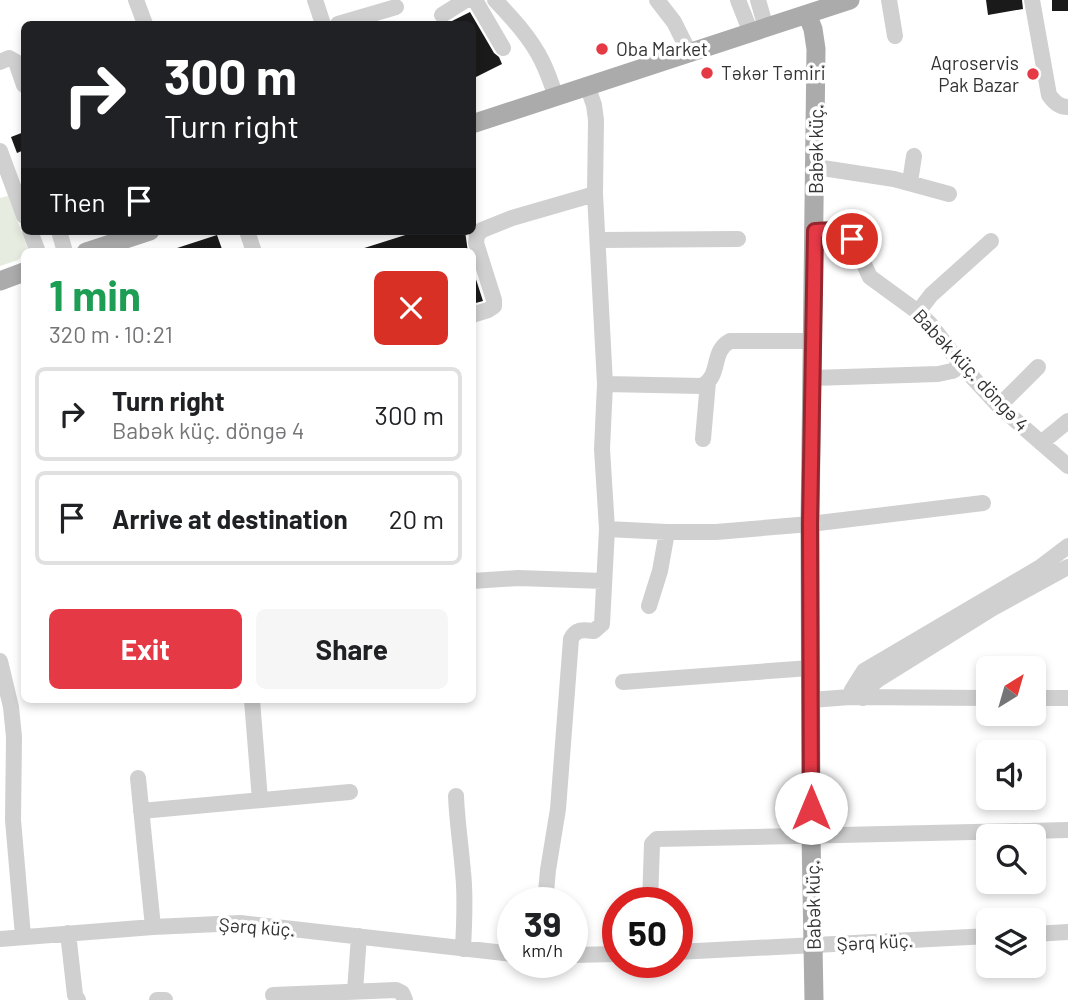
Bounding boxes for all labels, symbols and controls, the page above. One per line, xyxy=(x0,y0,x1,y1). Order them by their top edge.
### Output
place label: Oba Market xyxy=(616,37,708,60)
marker: Oba Market xyxy=(594,41,610,57)
text: 300 m xyxy=(164,46,297,105)
icon: right xyxy=(49,49,140,140)
place label: Aqroservis Pak Bazar xyxy=(930,51,1019,96)
place label: Təkər Təmiri xyxy=(721,61,826,84)
marker: Təkər Təmiri xyxy=(699,65,715,81)
marker: Aqroservis Pak Bazar xyxy=(1025,66,1041,82)
street label: Babək küç. xyxy=(804,104,827,194)
text: Turn right xyxy=(164,106,299,144)
icon: arrive xyxy=(120,182,158,220)
text: Then xyxy=(49,186,106,217)
pin xyxy=(822,209,882,269)
icon: arrive xyxy=(833,220,871,258)
text: 1 min xyxy=(49,269,141,319)
button: close xyxy=(374,271,448,345)
street label: Babək küç. döngə 4 xyxy=(909,304,1034,436)
text: 320 m · 10:21 xyxy=(49,320,173,348)
text: Turn right xyxy=(112,385,225,416)
icon: right xyxy=(53,395,91,433)
text: 300 m xyxy=(375,399,444,430)
text: Babək küç. döngə 4 xyxy=(112,416,304,444)
icon: arrive xyxy=(53,499,91,537)
text: Arrive at destination xyxy=(112,503,348,534)
text: 20 m xyxy=(389,503,444,534)
button: Exit xyxy=(49,609,242,689)
button: Share xyxy=(256,609,448,689)
north arrow xyxy=(976,656,1046,726)
map controls xyxy=(976,656,1046,978)
button: sound xyxy=(976,740,1046,810)
position arrow xyxy=(774,771,848,845)
button: search xyxy=(976,824,1046,894)
street label: Babək küç. xyxy=(800,860,825,950)
speed limit sign: 50 xyxy=(602,887,693,978)
text: 39 xyxy=(524,902,561,944)
button: layers xyxy=(976,908,1046,978)
street label: Şərq küç. xyxy=(218,912,296,941)
street label: Şərq küç. xyxy=(836,928,914,955)
text: km/h xyxy=(522,939,563,961)

